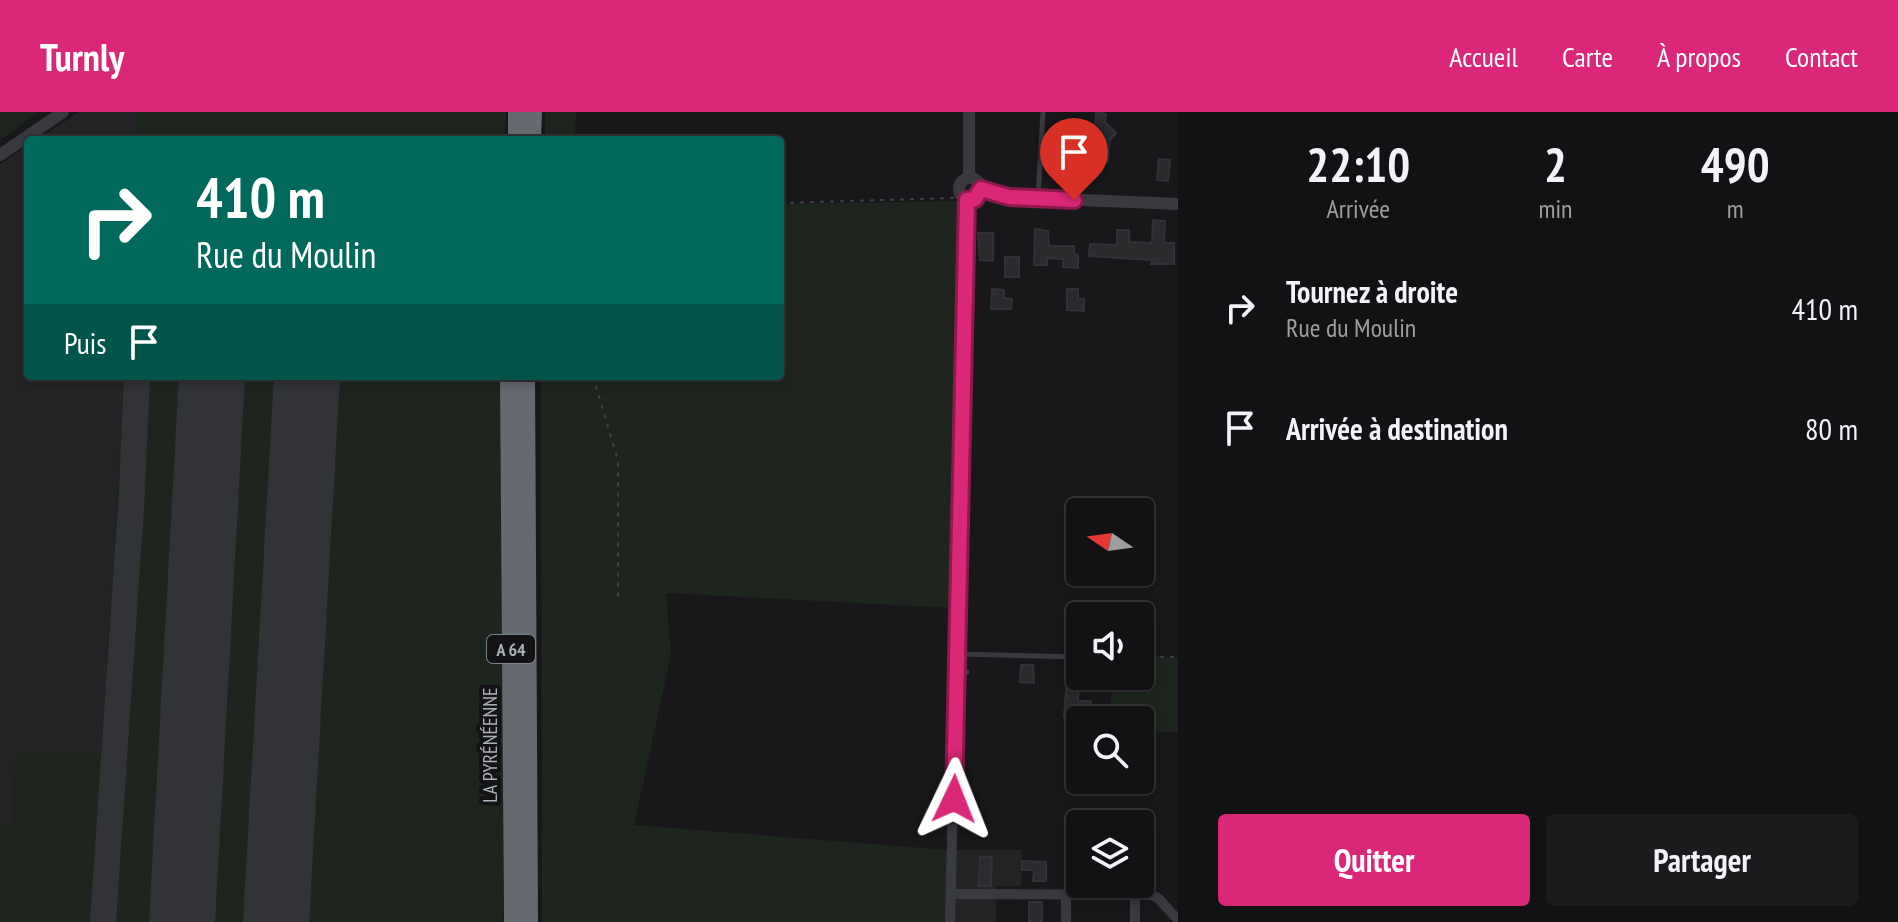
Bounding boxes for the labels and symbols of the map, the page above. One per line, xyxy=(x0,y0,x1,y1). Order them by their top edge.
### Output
pin xyxy=(1040,118,1108,200)
north arrow xyxy=(1066,498,1154,586)
road number: A 64 xyxy=(487,635,535,663)
street label: LA PYRÉNÉENNE xyxy=(477,687,503,803)
position arrow xyxy=(912,757,996,841)

